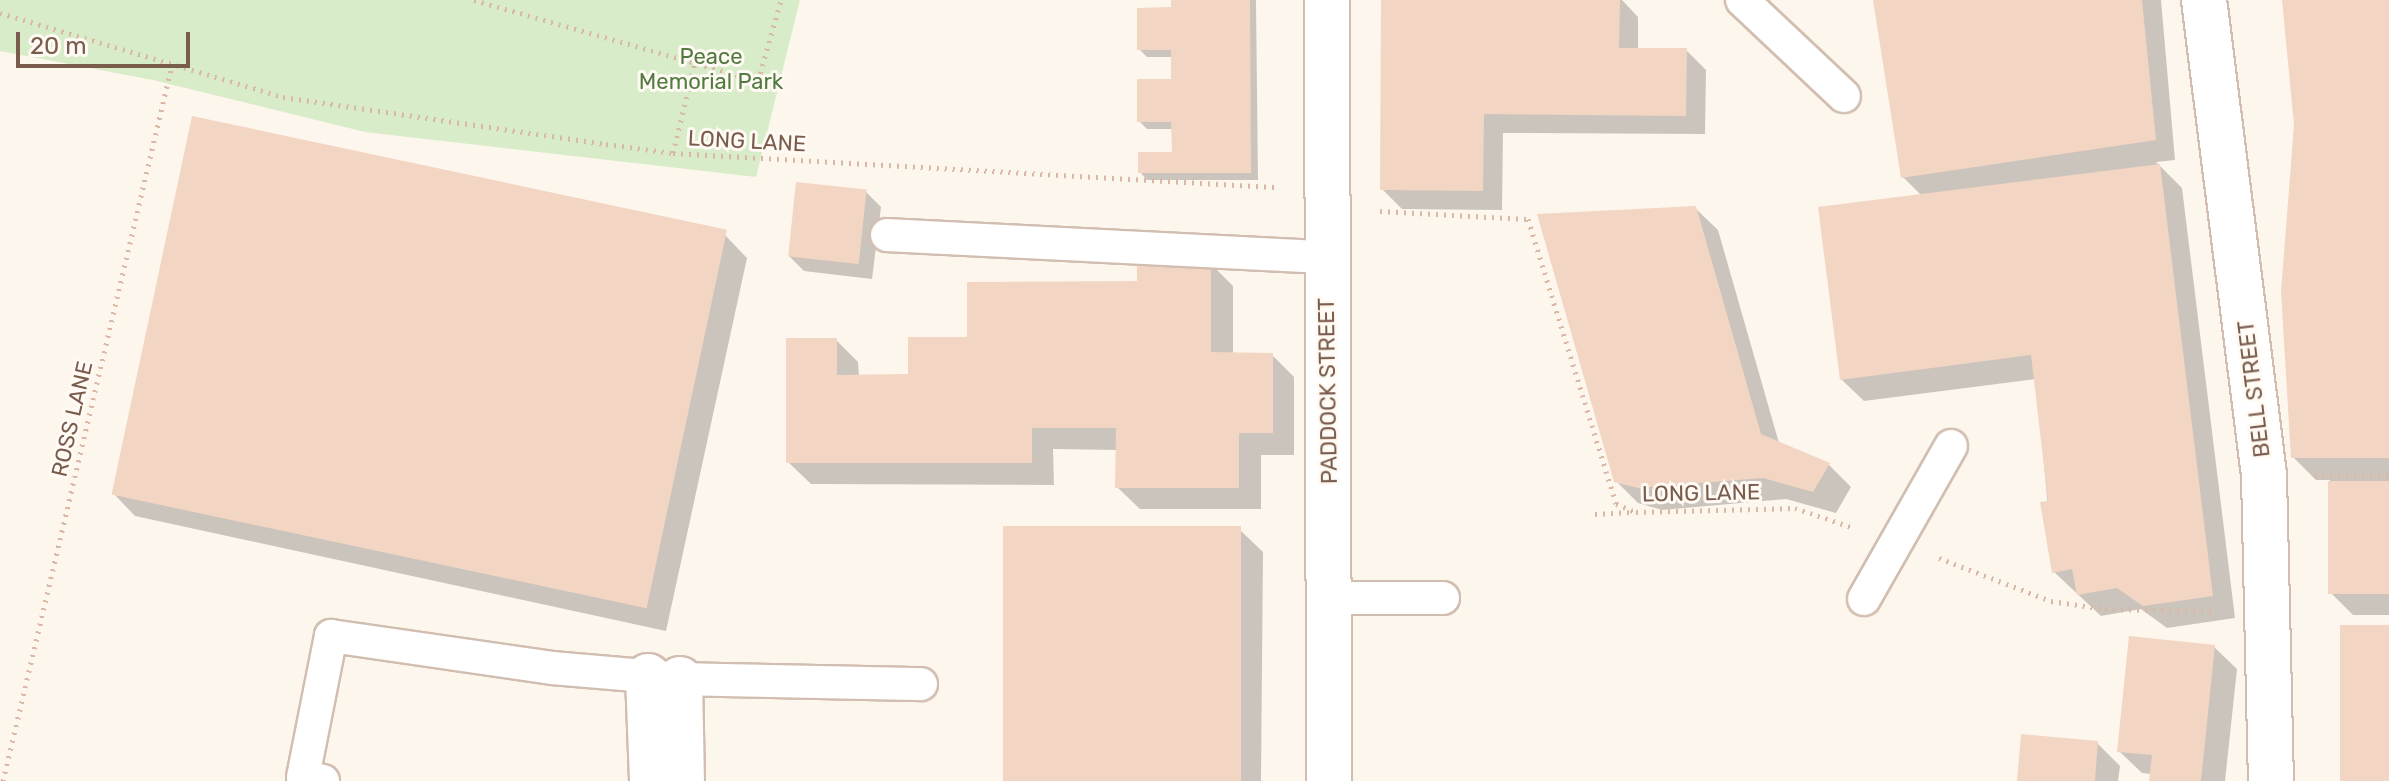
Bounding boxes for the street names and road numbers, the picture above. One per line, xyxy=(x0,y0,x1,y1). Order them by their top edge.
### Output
street label: LONG LANE xyxy=(687,125,807,157)
street label: PADDOCK STREET xyxy=(1313,298,1343,484)
street label: BELL STREET xyxy=(2232,319,2276,459)
street label: ROSS LANE xyxy=(46,359,98,479)
street label: LONG LANE xyxy=(1642,479,1760,507)

